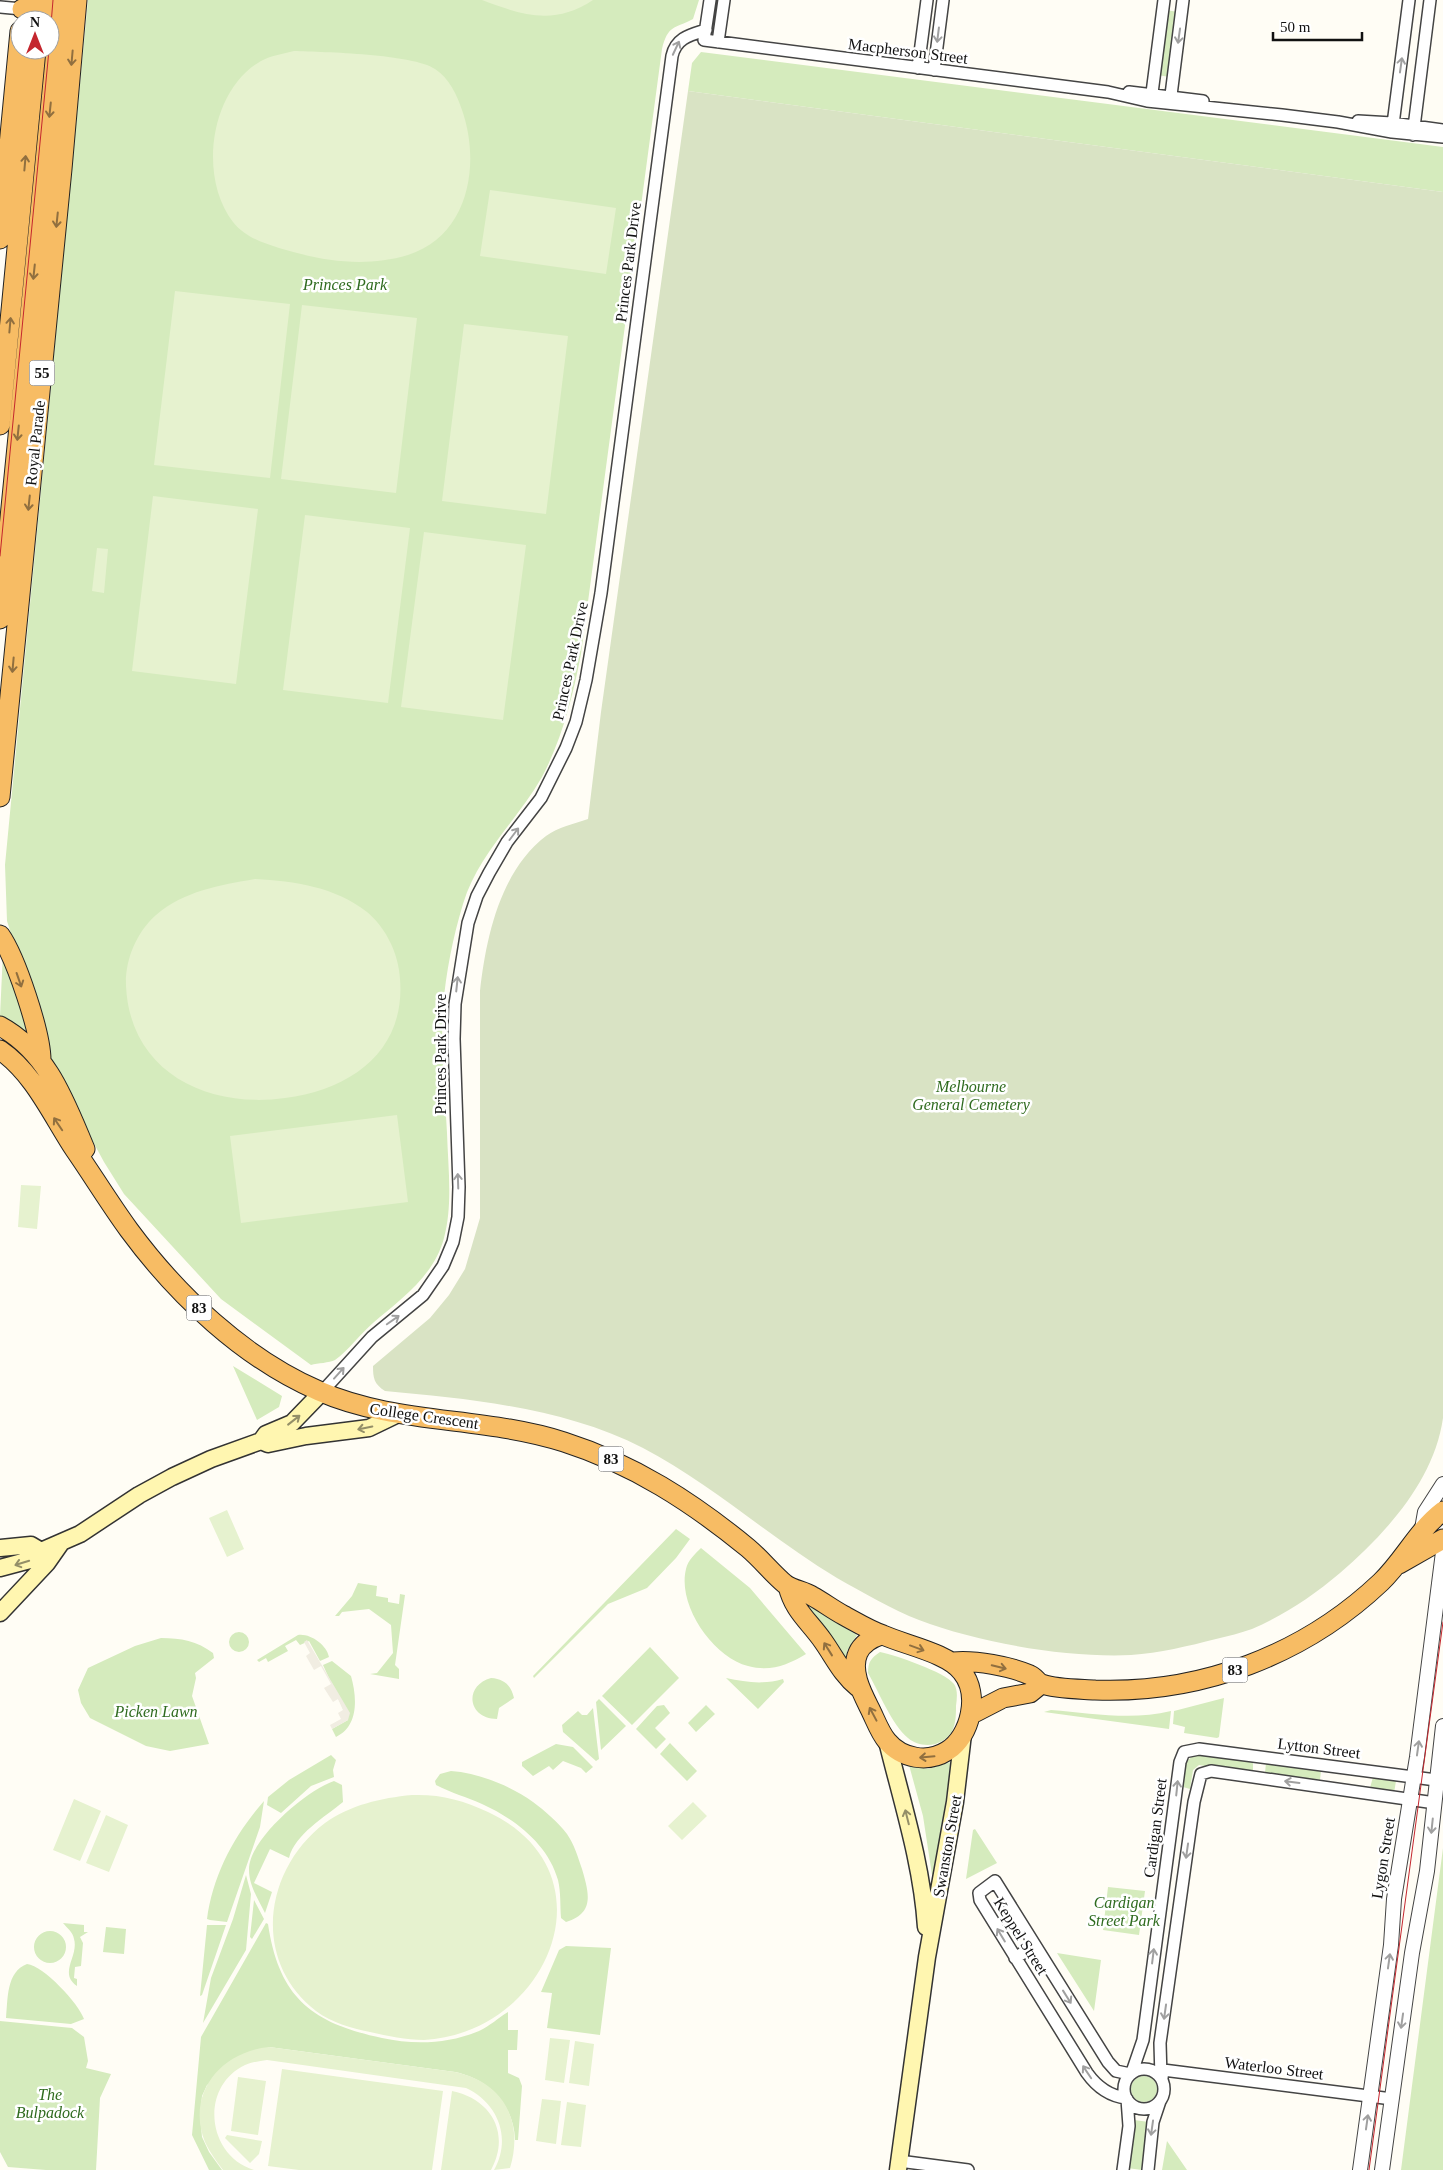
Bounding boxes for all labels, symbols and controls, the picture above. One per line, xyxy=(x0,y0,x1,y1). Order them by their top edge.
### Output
north arrow xyxy=(10,10,60,60)
scale bar xyxy=(1273,10,1362,42)
text: N xyxy=(30,15,40,30)
text: 50 m xyxy=(1280,19,1311,35)
one-way arrow xyxy=(933,27,943,43)
one-way arrow xyxy=(1173,28,1183,44)
street label: Macpherson Street xyxy=(847,35,969,68)
one-way arrow xyxy=(671,41,681,56)
one-way arrow xyxy=(67,50,76,66)
one-way arrow xyxy=(1396,57,1406,73)
one-way arrow xyxy=(45,102,55,118)
one-way arrow xyxy=(20,155,30,171)
street label: Princes Park Drive xyxy=(612,201,644,323)
one-way arrow xyxy=(53,211,62,227)
one-way arrow xyxy=(29,263,39,279)
park label: Princes Park xyxy=(302,276,388,293)
one-way arrow xyxy=(5,317,14,333)
road number: 55 xyxy=(30,360,54,386)
street label: Royal Parade xyxy=(22,399,49,487)
one-way arrow xyxy=(13,425,23,441)
one-way arrow xyxy=(24,495,34,511)
street label: Princes Park Drive xyxy=(549,600,591,722)
one-way arrow xyxy=(8,657,18,673)
one-way arrow xyxy=(509,827,519,841)
one-way arrow xyxy=(15,972,25,988)
one-way arrow xyxy=(452,976,462,992)
street label: Princes Park Drive xyxy=(432,994,449,1114)
park label: Melbourne General Cemetery xyxy=(912,1078,1031,1114)
one-way arrow xyxy=(53,1118,63,1132)
one-way arrow xyxy=(454,1173,463,1189)
road number: 83 xyxy=(186,1296,212,1320)
one-way arrow xyxy=(386,1315,400,1325)
one-way arrow xyxy=(334,1366,345,1379)
street label: College Crescent xyxy=(368,1400,480,1433)
one-way arrow xyxy=(287,1415,300,1426)
one-way arrow xyxy=(358,1423,374,1433)
road number: 83 xyxy=(598,1446,624,1472)
one-way arrow xyxy=(15,1558,31,1568)
one-way arrow xyxy=(823,1643,833,1657)
one-way arrow xyxy=(908,1644,924,1653)
road number: 83 xyxy=(1222,1658,1248,1682)
one-way arrow xyxy=(990,1663,1006,1673)
park label: Picken Lawn xyxy=(113,1703,198,1720)
one-way arrow xyxy=(868,1707,877,1722)
street label: Lytton Street xyxy=(1277,1734,1362,1763)
one-way arrow xyxy=(1413,1740,1423,1756)
one-way arrow xyxy=(919,1753,935,1762)
street label: Cardigan Street xyxy=(1140,1777,1171,1879)
one-way arrow xyxy=(1284,1777,1300,1787)
one-way arrow xyxy=(1172,1781,1182,1797)
street label: Swanston Street xyxy=(930,1793,964,1898)
one-way arrow xyxy=(902,1810,911,1826)
street label: Lygon Street xyxy=(1368,1816,1399,1900)
one-way arrow xyxy=(1427,1818,1437,1834)
one-way arrow xyxy=(1182,1842,1192,1858)
street label: Keppel Street xyxy=(990,1894,1052,1979)
park label: Cardigan Street Park xyxy=(1088,1894,1161,1929)
one-way arrow xyxy=(995,1928,1006,1942)
one-way arrow xyxy=(1148,1948,1158,1964)
one-way arrow xyxy=(1384,1953,1394,1969)
one-way arrow xyxy=(1062,1990,1072,2004)
one-way arrow xyxy=(1159,2003,1169,2019)
one-way arrow xyxy=(1397,2013,1407,2029)
street label: Waterloo Street xyxy=(1224,2053,1325,2083)
one-way arrow xyxy=(1082,2066,1092,2080)
park label: The Bulpadock xyxy=(16,2086,85,2122)
one-way arrow xyxy=(1362,2114,1372,2130)
one-way arrow xyxy=(1147,2120,1157,2136)

